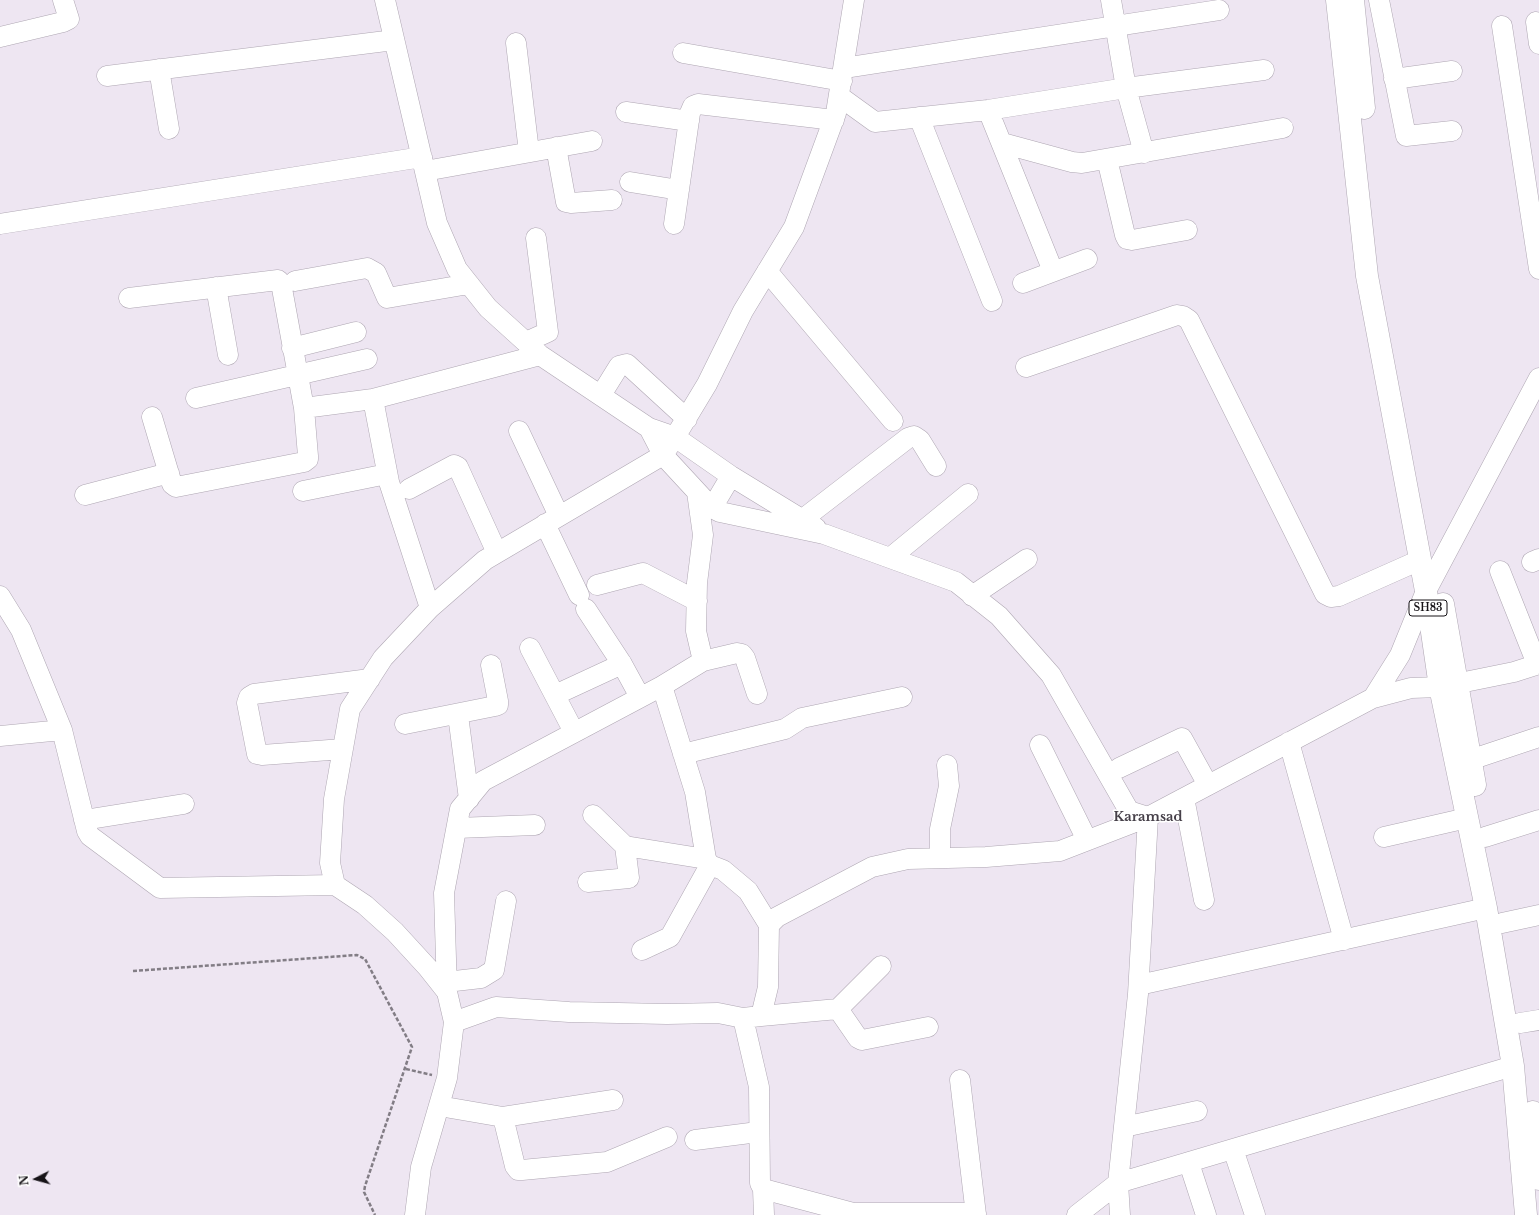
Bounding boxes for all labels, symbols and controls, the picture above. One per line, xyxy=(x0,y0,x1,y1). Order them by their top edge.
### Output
road number: SH83 xyxy=(1409,600,1447,616)
district label: Karamsad xyxy=(1113,809,1183,825)
north arrow xyxy=(16,1159,56,1199)
text: N xyxy=(17,1174,32,1186)

